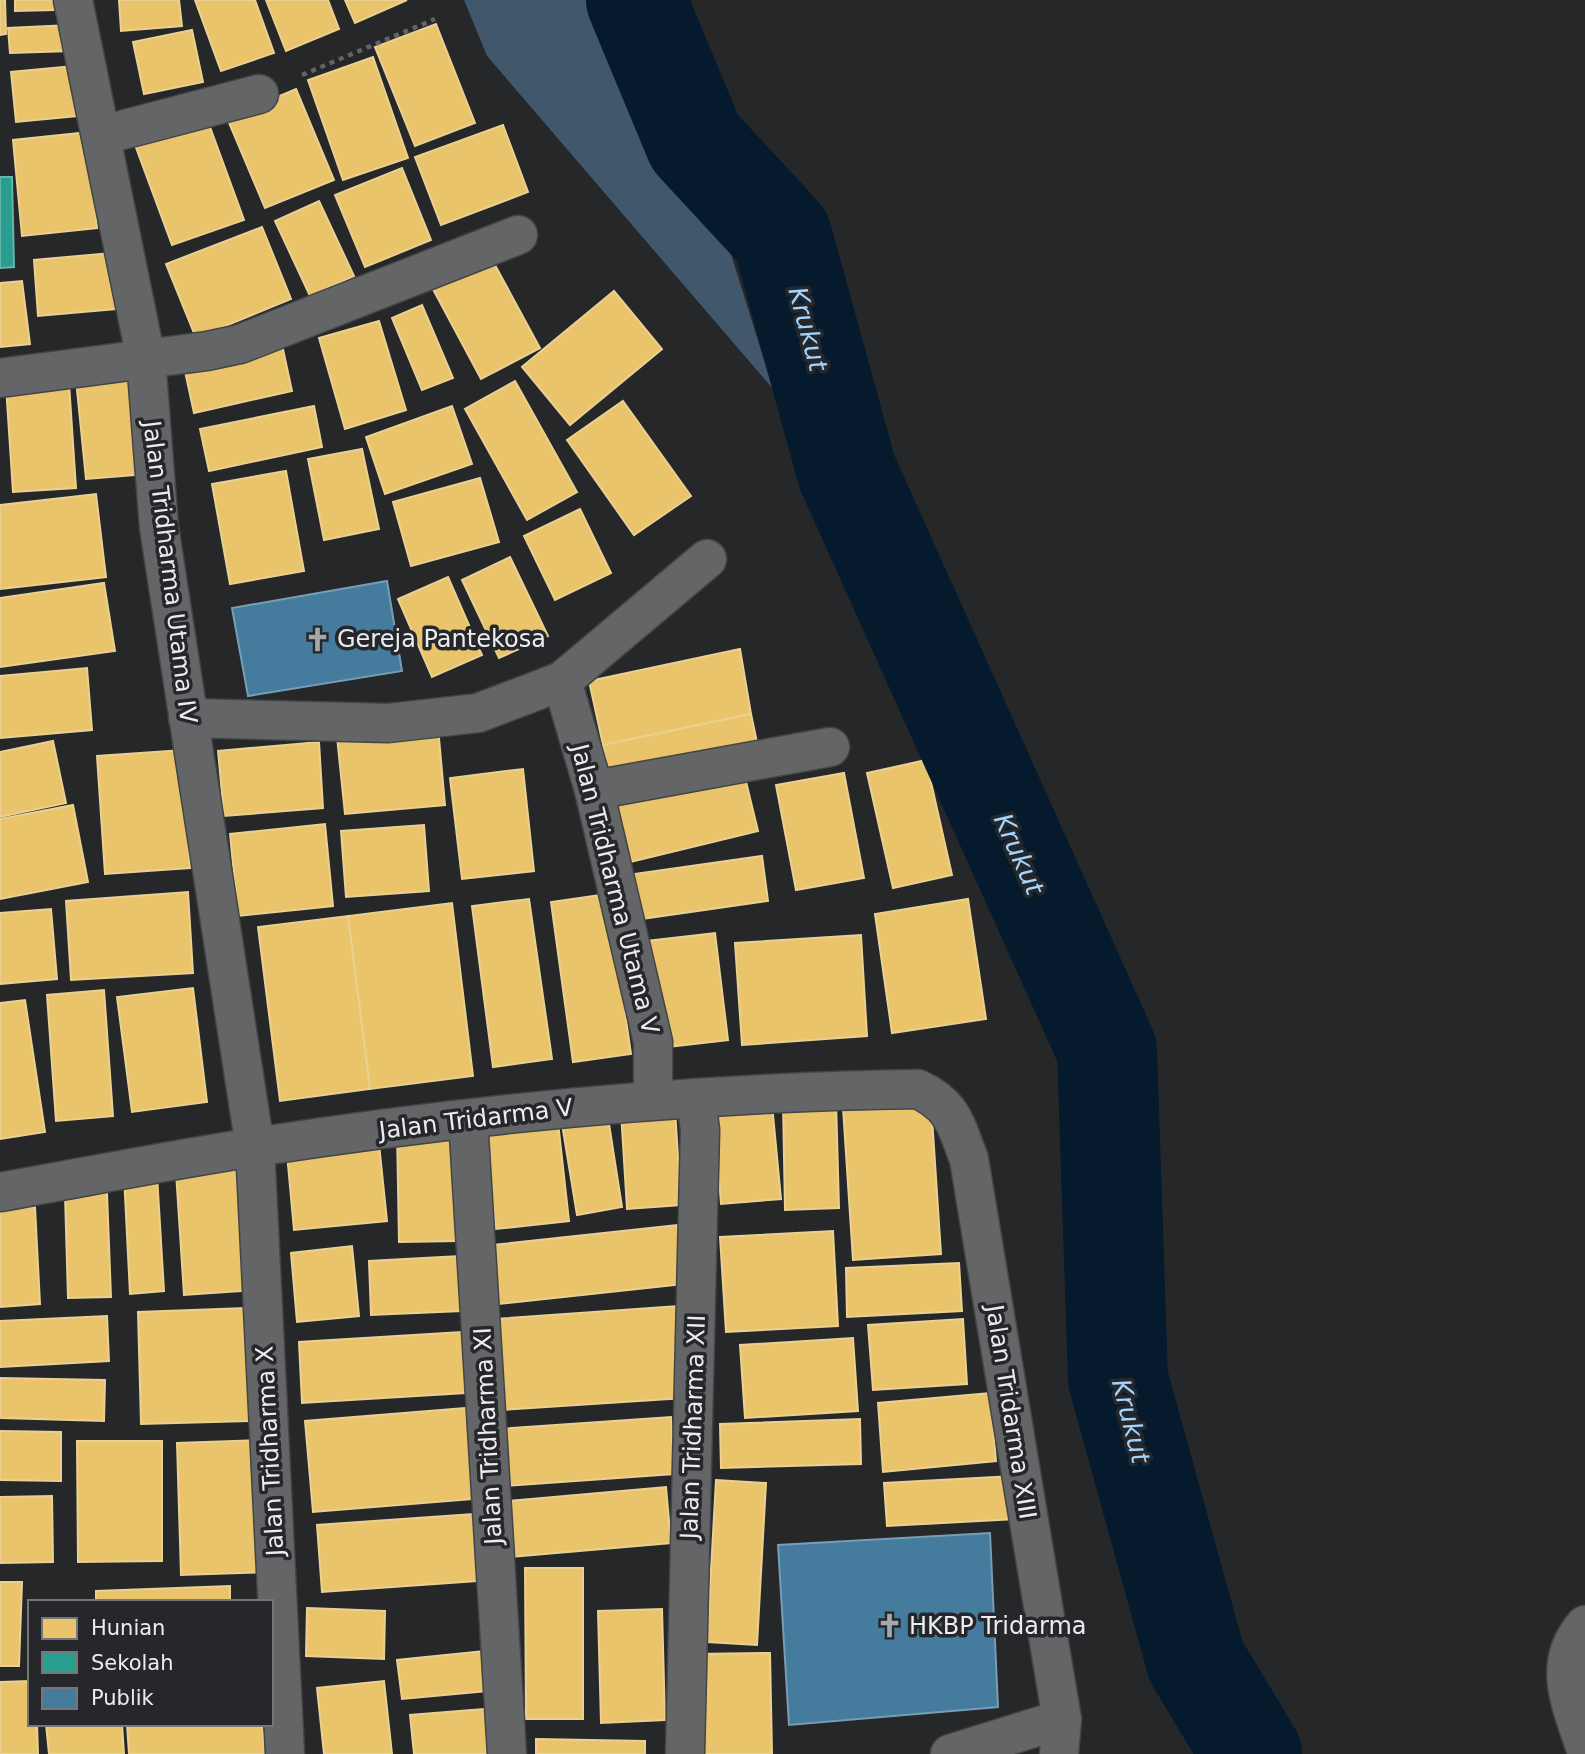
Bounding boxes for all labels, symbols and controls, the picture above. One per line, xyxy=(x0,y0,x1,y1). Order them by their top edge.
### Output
water label: Krukut xyxy=(782,284,834,375)
street label: Jalan Tridharma Utama IV xyxy=(137,417,203,726)
church icon: Gereja Pantekosa xyxy=(303,625,331,653)
place label: Gereja Pantekosa xyxy=(337,625,546,653)
street label: Jalan Tridharma Utama V xyxy=(565,739,665,1037)
water label: Krukut xyxy=(988,809,1051,900)
street label: Jalan Tridarma V xyxy=(375,1093,575,1145)
street label: Jalan Tridarma XIII xyxy=(980,1301,1042,1521)
street label: Jalan Tridharma XII xyxy=(675,1314,711,1542)
street label: Jalan Tridharma XI xyxy=(468,1327,508,1547)
street label: Jalan Tridharma X xyxy=(251,1345,290,1559)
water label: Krukut xyxy=(1106,1376,1156,1467)
legend xyxy=(28,1600,273,1726)
church icon: HKBP Tridarma xyxy=(875,1612,903,1640)
place label: HKBP Tridarma xyxy=(909,1612,1087,1640)
text: Hunian xyxy=(91,1616,165,1640)
text: Sekolah xyxy=(91,1651,174,1675)
text: Publik xyxy=(91,1686,155,1710)

